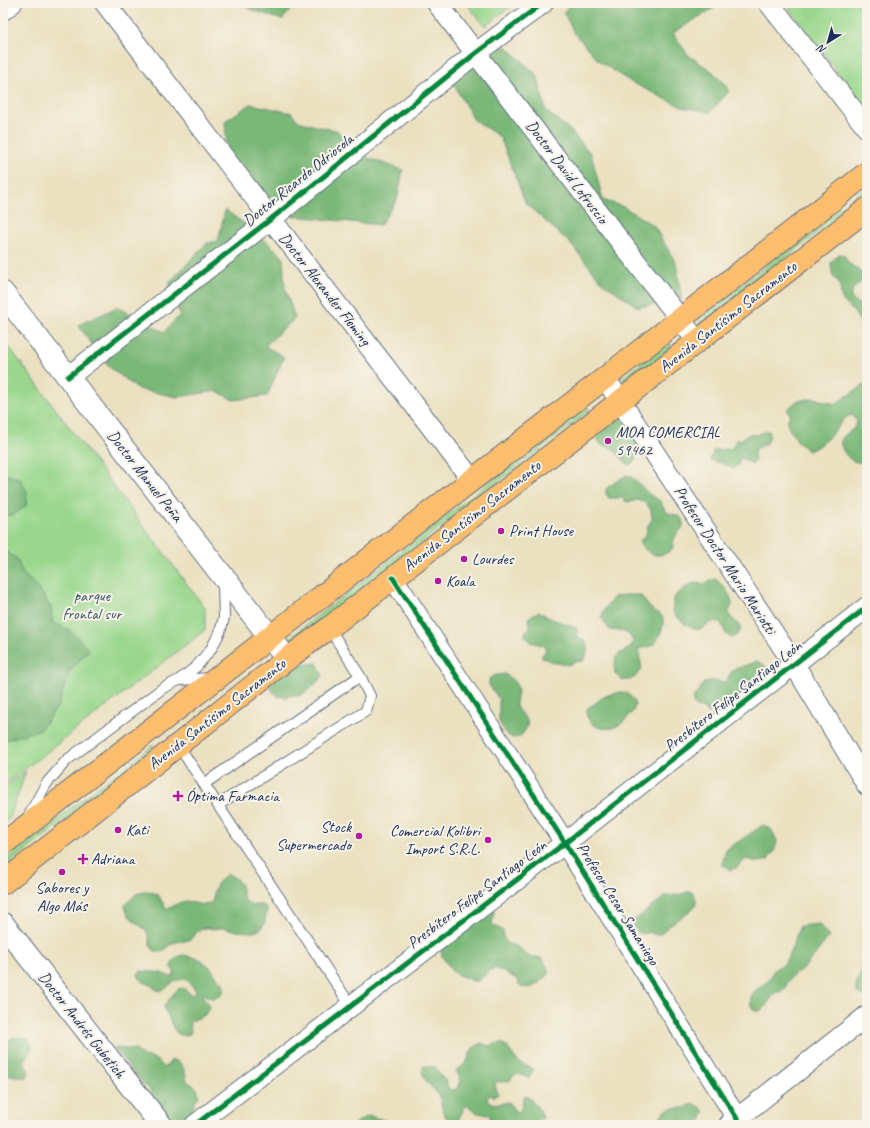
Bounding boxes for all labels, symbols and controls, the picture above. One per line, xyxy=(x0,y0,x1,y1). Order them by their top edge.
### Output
north arrow xyxy=(808,22,848,62)
text: N xyxy=(813,41,829,58)
street label: Doctor David Lofruscio xyxy=(522,116,614,230)
street label: Doctor Ricardo Odriosola xyxy=(239,128,358,231)
street label: Doctor Alexander Fleming xyxy=(275,228,376,351)
street label: Avenida Santísimo Sacramento xyxy=(655,256,802,377)
place label: MOA COMERCIAL 59462 xyxy=(616,422,720,460)
street label: Doctor Manuel Peña xyxy=(103,426,188,527)
marker: MOA COMERCIAL 59462 xyxy=(603,436,613,446)
street label: Avenida Santísimo Sacramento xyxy=(399,455,546,576)
street label: Profesor Doctor Mario Mariotti xyxy=(669,482,782,640)
place label: Print House xyxy=(509,521,575,541)
marker: Print House xyxy=(496,526,506,536)
place label: Lourdes xyxy=(472,549,515,569)
marker: Lourdes xyxy=(459,554,469,564)
place label: Koala xyxy=(446,571,476,591)
marker: Koala xyxy=(433,576,443,586)
park label: parque frontal sur xyxy=(63,586,124,624)
street label: Presbítero Felipe Santiago León xyxy=(660,636,806,756)
street label: Avenida Santísimo Sacramento xyxy=(144,653,291,774)
place label: Óptima Farmacia xyxy=(186,786,280,806)
marker: Óptima Farmacia xyxy=(173,791,183,801)
place label: Stock Supermercado xyxy=(276,817,353,855)
place label: Kati xyxy=(126,820,151,840)
place label: Comercial Kolibri Import S.R.L. xyxy=(390,821,482,859)
marker: Kati xyxy=(113,825,123,835)
marker: Stock Supermercado xyxy=(354,831,364,841)
street label: Presbítero Felipe Santiago León xyxy=(403,835,551,953)
marker: Comercial Kolibri Import S.R.L. xyxy=(483,835,493,845)
street label: Profesor Cesar Samaniego xyxy=(572,839,664,970)
place label: Adriana xyxy=(91,849,136,869)
marker: Adriana xyxy=(78,854,88,864)
marker: Sabores y Algo Más xyxy=(57,867,67,877)
place label: Sabores y Algo Más xyxy=(36,878,90,916)
street label: Doctor Andrés Gubetich xyxy=(34,968,130,1083)

